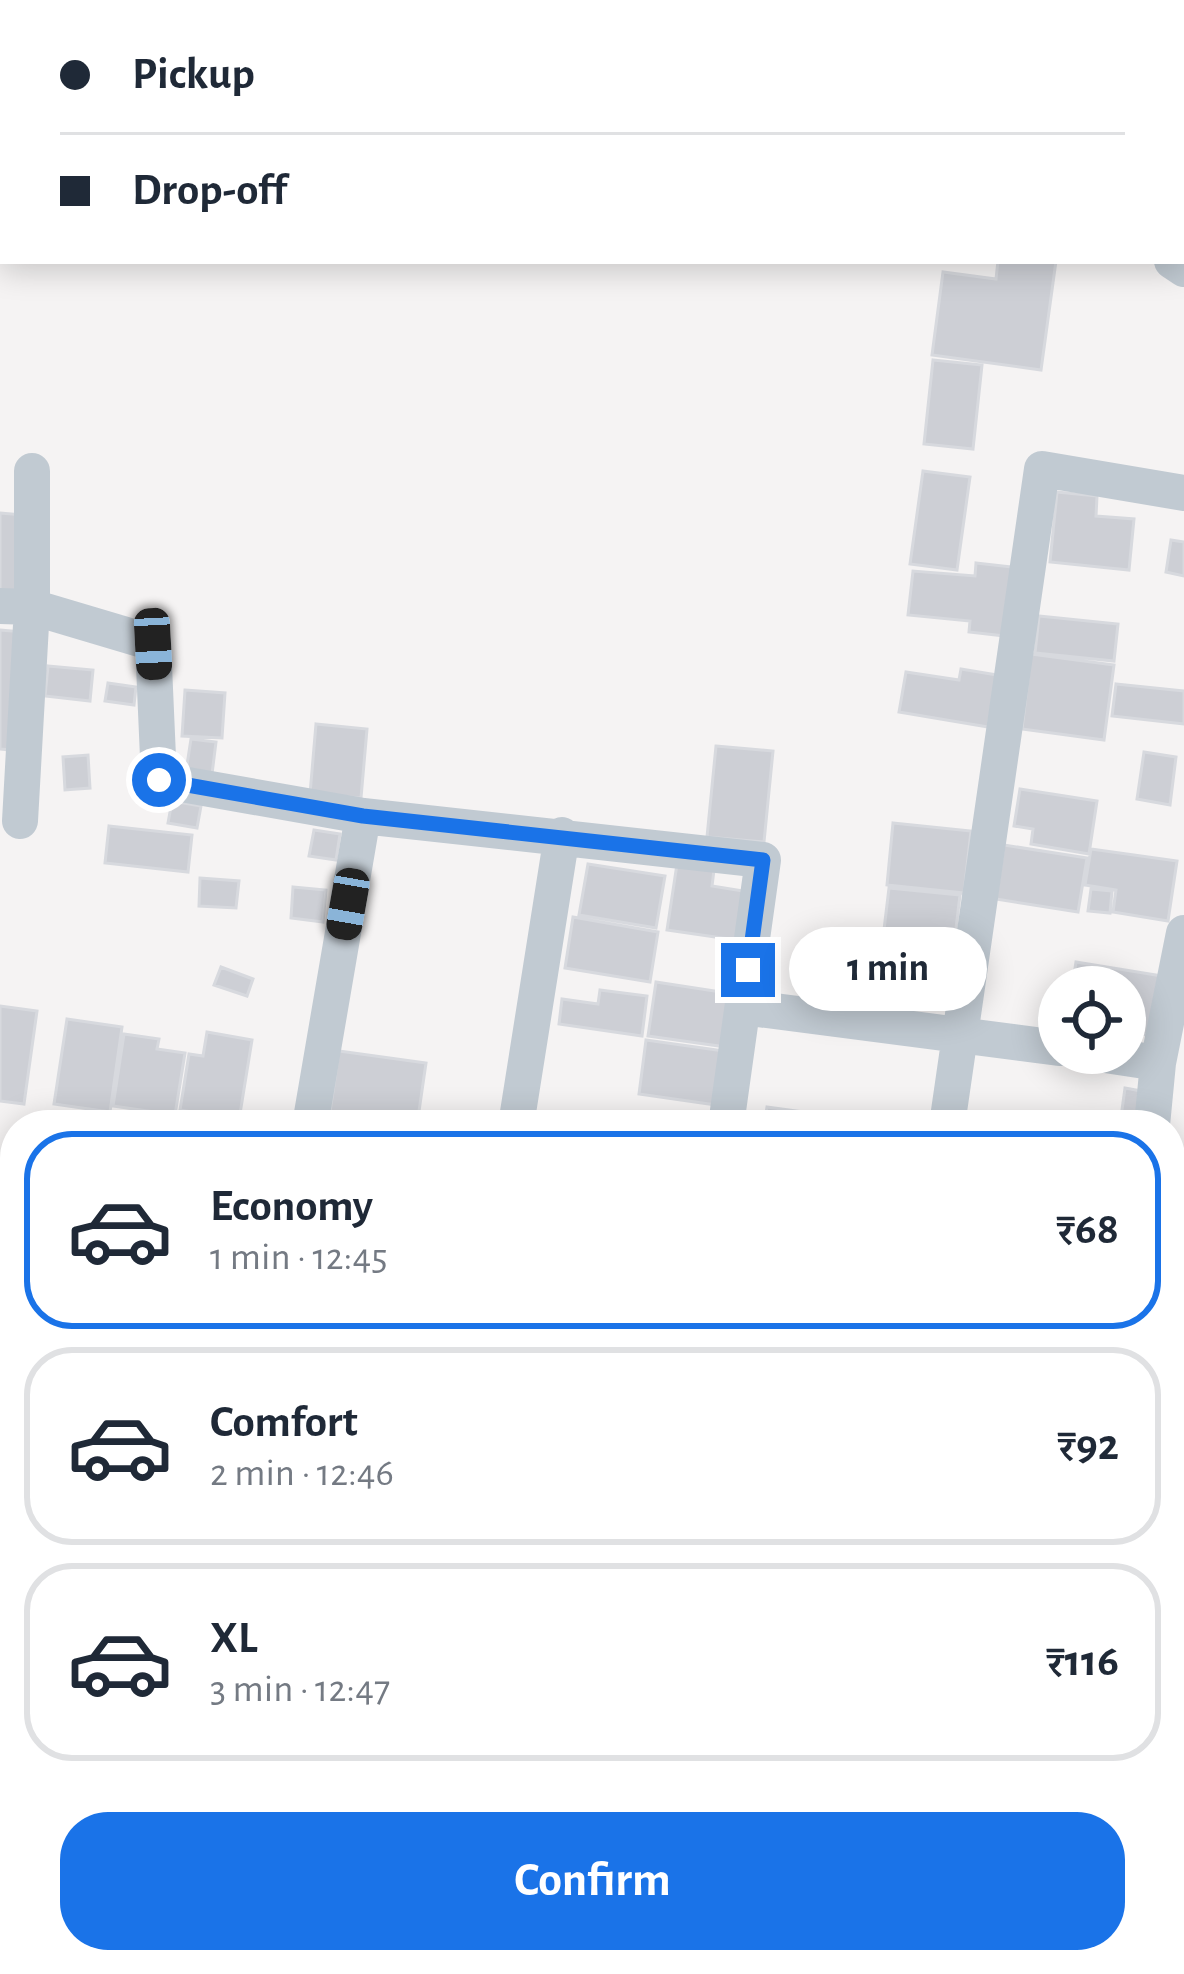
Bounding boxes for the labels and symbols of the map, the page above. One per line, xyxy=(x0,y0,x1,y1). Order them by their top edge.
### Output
car xyxy=(133,607,173,681)
route start xyxy=(132,753,186,807)
car xyxy=(324,865,372,943)
callout: 1 min xyxy=(790,928,988,1012)
route end xyxy=(721,943,775,997)

